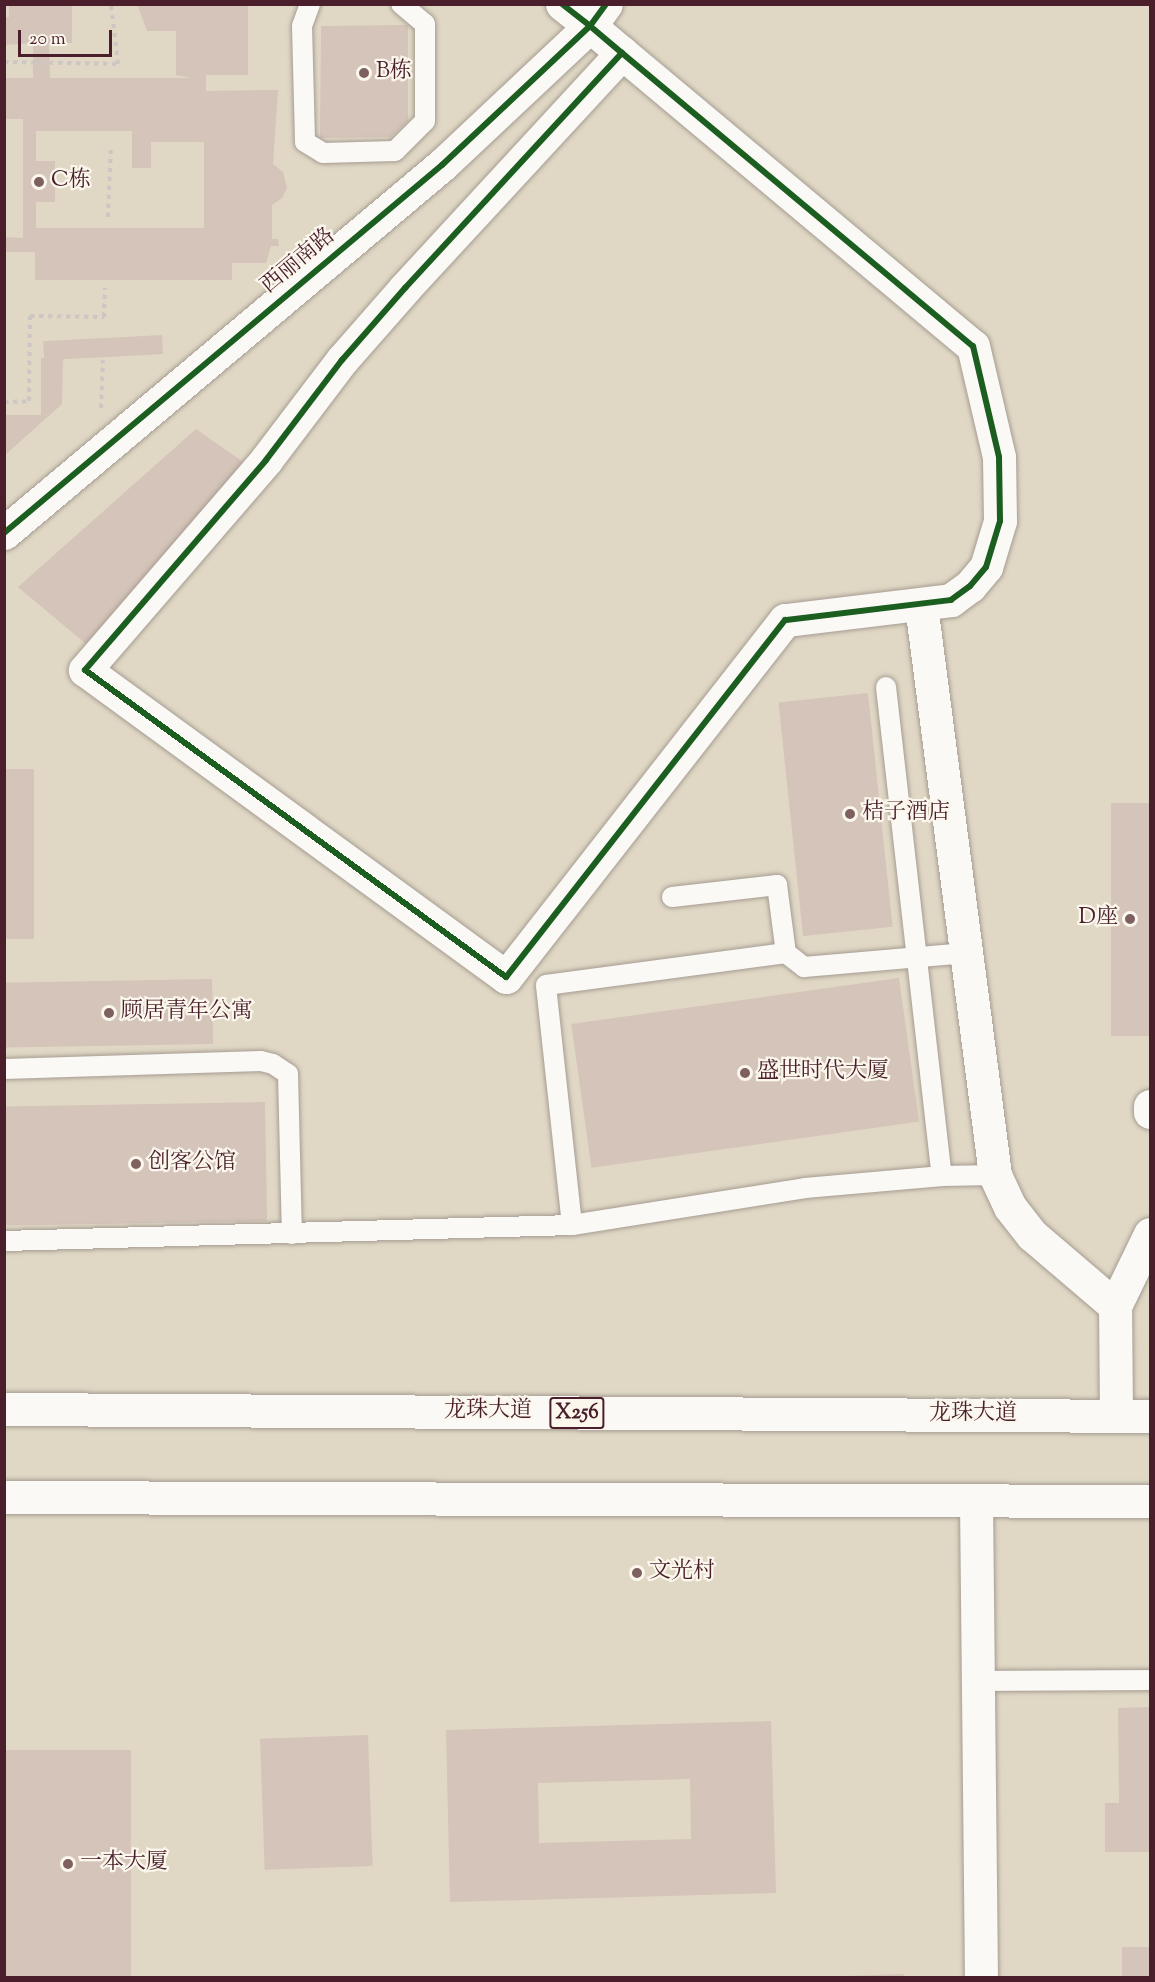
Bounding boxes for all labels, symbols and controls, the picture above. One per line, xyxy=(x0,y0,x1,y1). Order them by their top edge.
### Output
scale bar xyxy=(21,18,116,56)
text: 20 m xyxy=(29,27,66,53)
place label: B栋 xyxy=(376,60,412,86)
marker: B栋 xyxy=(357,66,371,80)
place label: C栋 xyxy=(51,169,91,195)
marker: C栋 xyxy=(32,175,46,189)
street label: 西丽南路 xyxy=(257,224,341,300)
place label: 桔子酒店 xyxy=(862,801,950,827)
marker: 桔子酒店 xyxy=(843,807,857,821)
place label: D座 xyxy=(1079,906,1118,932)
marker: D座 xyxy=(1123,912,1137,926)
place label: 顾居青年公寓 xyxy=(121,1000,253,1026)
marker: 顾居青年公寓 xyxy=(102,1006,116,1020)
place label: 盛世时代大厦 xyxy=(757,1060,889,1086)
marker: 盛世时代大厦 xyxy=(738,1066,752,1080)
place label: 创客公馆 xyxy=(148,1151,236,1177)
marker: 创客公馆 xyxy=(129,1157,143,1171)
road number: X256 xyxy=(548,1395,606,1431)
street label: 龙珠大道 xyxy=(444,1399,532,1425)
street label: 龙珠大道 xyxy=(929,1402,1017,1428)
place label: 文光村 xyxy=(649,1560,715,1586)
marker: 文光村 xyxy=(630,1566,644,1580)
place label: 一本大厦 xyxy=(80,1851,168,1877)
marker: 一本大厦 xyxy=(61,1857,75,1871)

